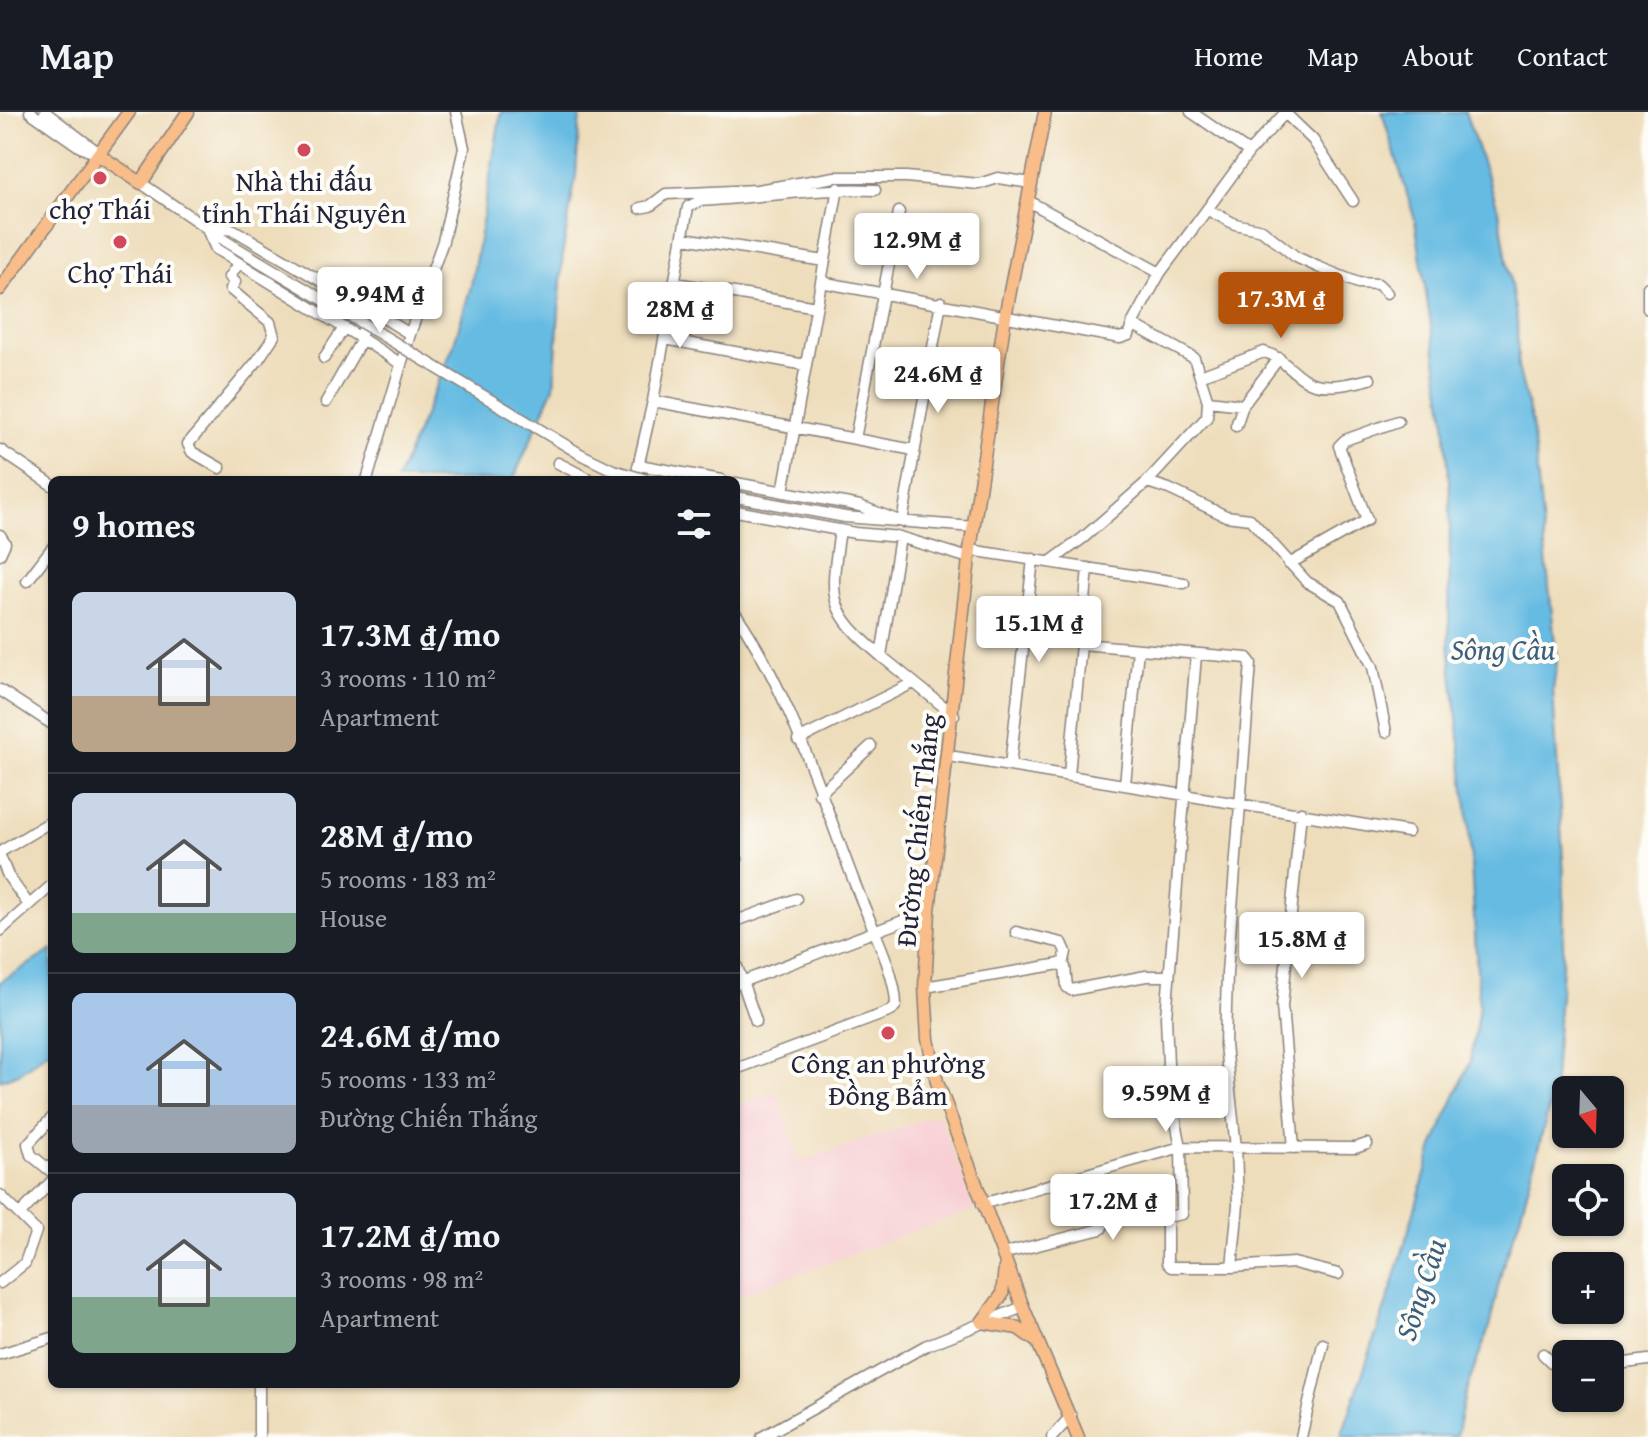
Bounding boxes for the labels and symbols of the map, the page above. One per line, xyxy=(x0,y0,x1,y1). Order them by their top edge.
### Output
marker: Nhà thi đấu tỉnh Thái Nguyên xyxy=(295,141,313,159)
place label: Nhà thi đấu tỉnh Thái Nguyên xyxy=(202,160,406,233)
marker: chợ Thái xyxy=(91,169,109,187)
place label: chợ Thái xyxy=(49,188,151,229)
pin: 12.9M ₫ xyxy=(843,213,991,281)
marker: Chợ Thái xyxy=(111,233,129,251)
place label: Chợ Thái xyxy=(67,252,173,293)
pin: 9.94M ₫ xyxy=(306,267,454,335)
pin: 17.3M ₫ xyxy=(1207,272,1355,340)
pin: 28M ₫ xyxy=(624,282,736,350)
pin: 24.6M ₫ xyxy=(864,347,1012,415)
pin: 15.1M ₫ xyxy=(965,596,1113,664)
water label: Sông Cầu xyxy=(1450,627,1556,671)
street label: Đường Chiến Thắng xyxy=(884,711,950,949)
pin: 15.8M ₫ xyxy=(1228,912,1376,980)
marker: Công an phường Đồng Bẩm xyxy=(879,1024,897,1042)
place label: Công an phường Đồng Bẩm xyxy=(791,1042,985,1115)
pin: 9.59M ₫ xyxy=(1092,1066,1240,1134)
north arrow xyxy=(1552,1076,1624,1148)
pin: 17.2M ₫ xyxy=(1039,1174,1187,1242)
water label: Sông Cầu xyxy=(1383,1232,1457,1346)

